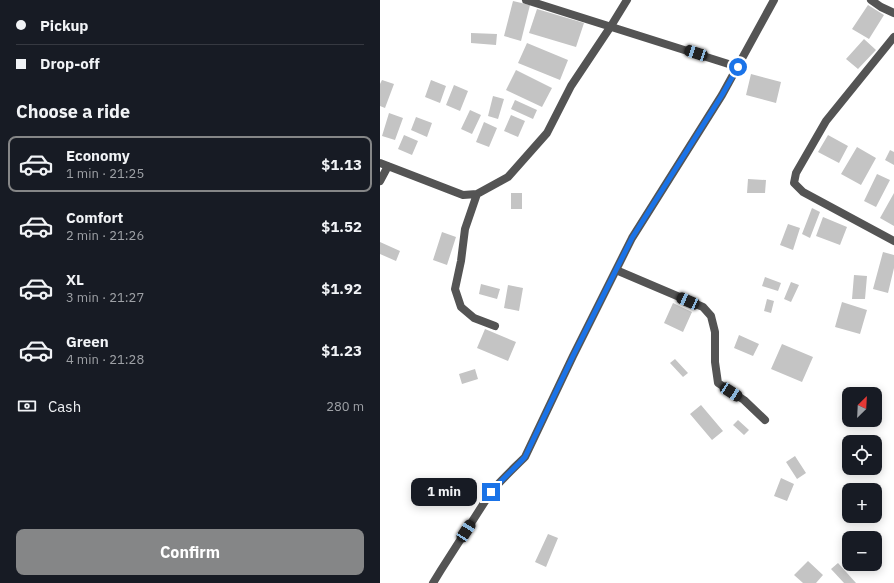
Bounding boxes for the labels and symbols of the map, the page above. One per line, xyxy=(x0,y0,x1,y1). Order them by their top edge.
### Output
car xyxy=(683,44,709,62)
route start xyxy=(729,58,747,76)
car xyxy=(675,291,701,311)
car xyxy=(718,380,744,404)
north arrow xyxy=(842,387,882,427)
callout: 1 min xyxy=(411,478,477,506)
route end xyxy=(482,483,500,501)
car xyxy=(454,518,478,544)

